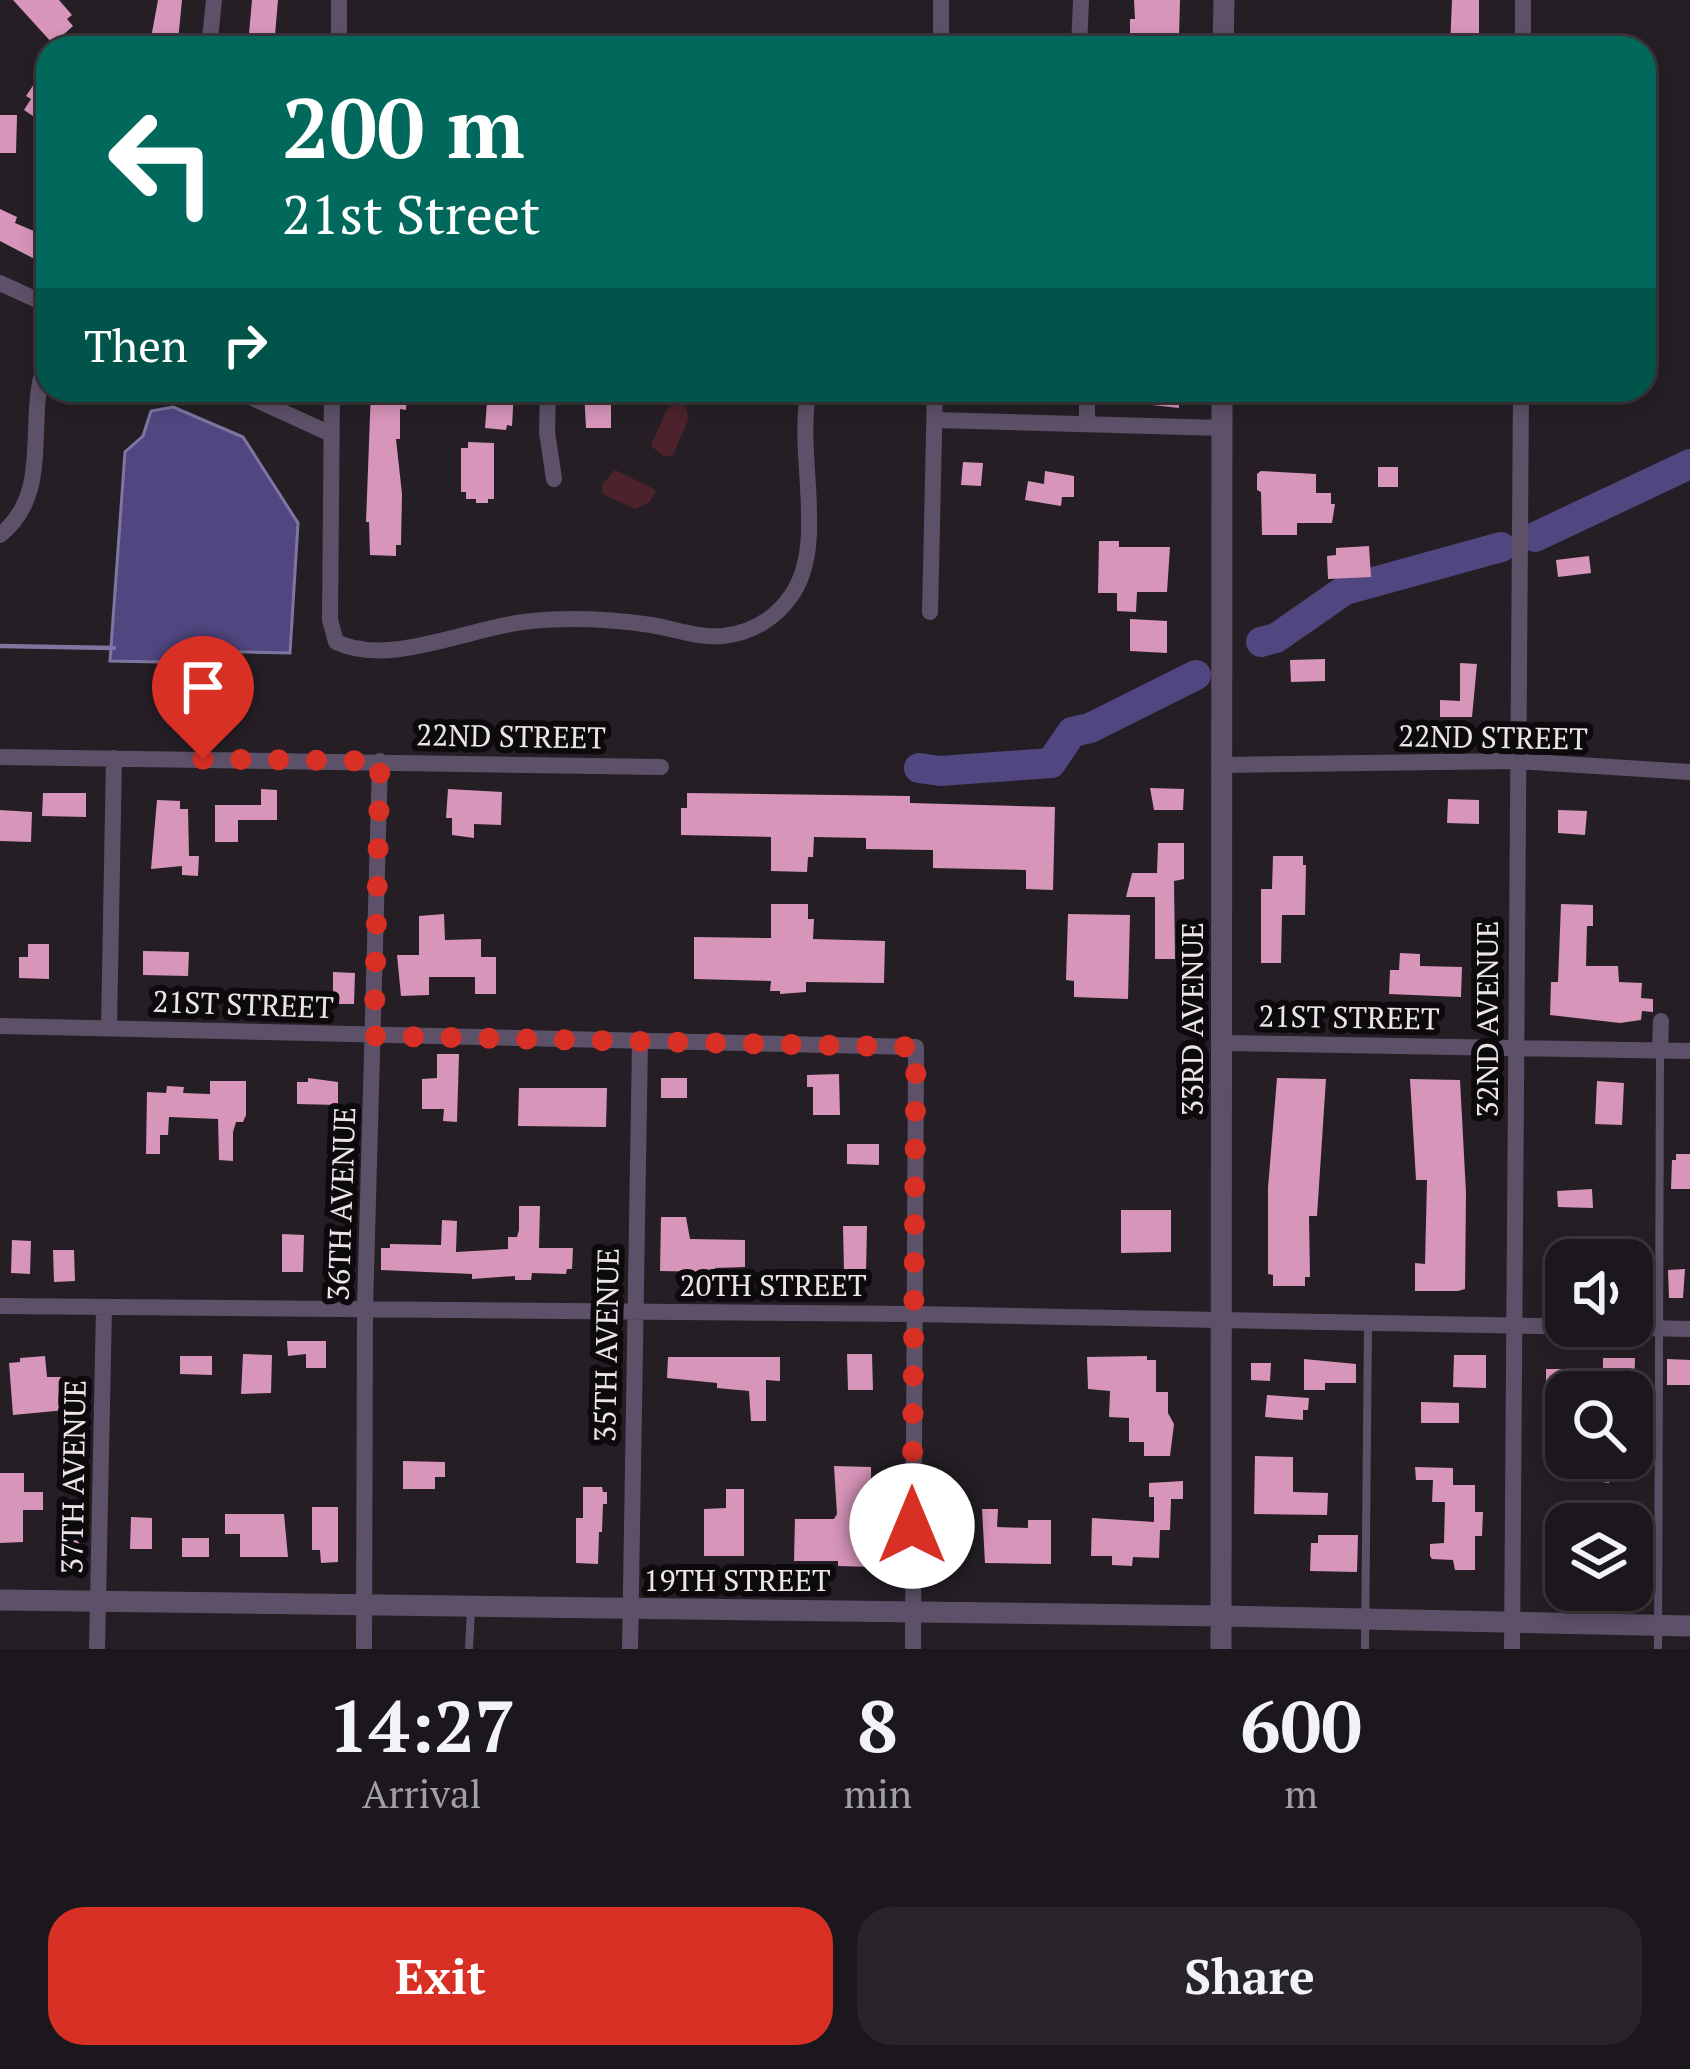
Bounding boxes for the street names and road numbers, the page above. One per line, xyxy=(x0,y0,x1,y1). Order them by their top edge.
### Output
street label: 22ND STREET xyxy=(416,714,606,758)
street label: 22ND STREET xyxy=(1398,715,1588,759)
street label: 32ND AVENUE xyxy=(1467,921,1507,1117)
street label: 33RD AVENUE xyxy=(1172,922,1212,1116)
street label: 21ST STREET xyxy=(152,981,334,1027)
street label: 21ST STREET xyxy=(1258,995,1440,1039)
street label: 36TH AVENUE xyxy=(318,1106,364,1302)
street label: 35TH AVENUE xyxy=(584,1248,628,1442)
street label: 20TH STREET xyxy=(680,1265,866,1305)
street label: 37TH AVENUE xyxy=(51,1380,95,1574)
street label: 19TH STREET xyxy=(644,1560,830,1600)

